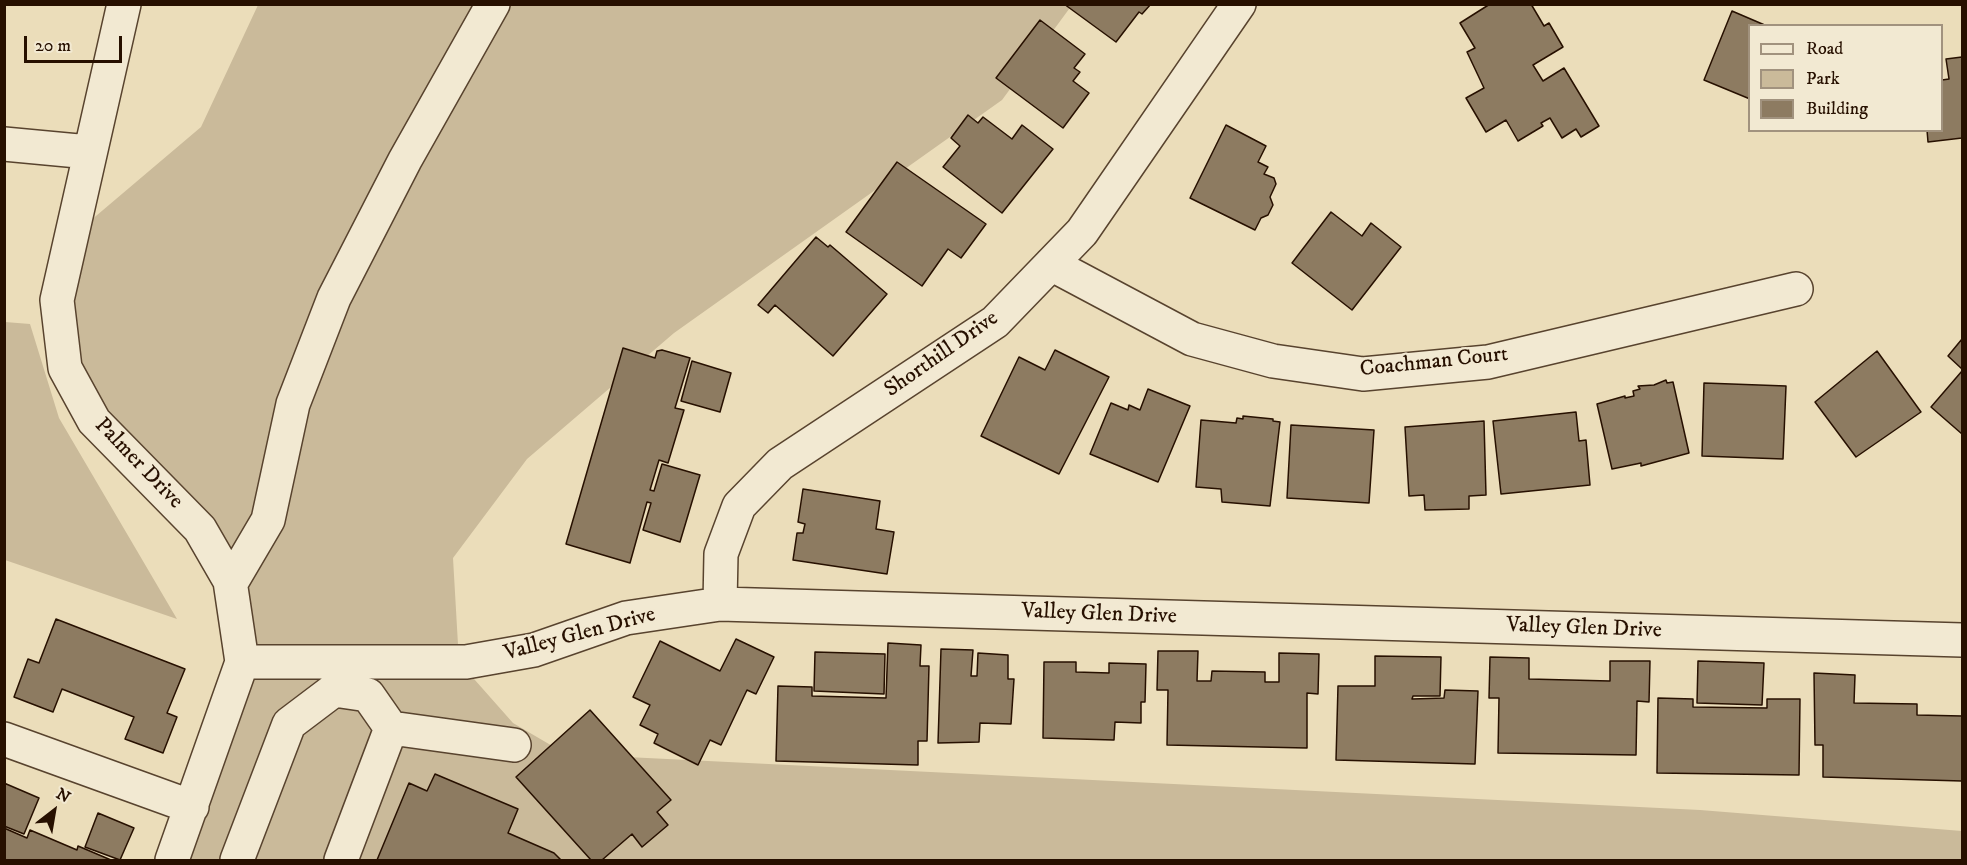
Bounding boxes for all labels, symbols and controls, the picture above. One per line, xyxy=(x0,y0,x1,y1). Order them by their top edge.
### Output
scale bar xyxy=(27,24,124,62)
legend xyxy=(1748,24,1943,132)
text: 20 m xyxy=(35,35,71,57)
text: Road xyxy=(1806,38,1843,60)
text: Park xyxy=(1806,68,1840,90)
text: Building xyxy=(1806,98,1868,120)
street label: Shorthill Drive xyxy=(880,306,1004,404)
street label: Coachman Court xyxy=(1359,342,1509,384)
street label: Palmer Drive xyxy=(88,413,188,515)
street label: Valley Glen Drive xyxy=(1021,599,1177,631)
street label: Valley Glen Drive xyxy=(501,602,659,668)
street label: Valley Glen Drive xyxy=(1506,613,1662,645)
north arrow xyxy=(24,781,84,841)
text: N xyxy=(52,784,74,808)

